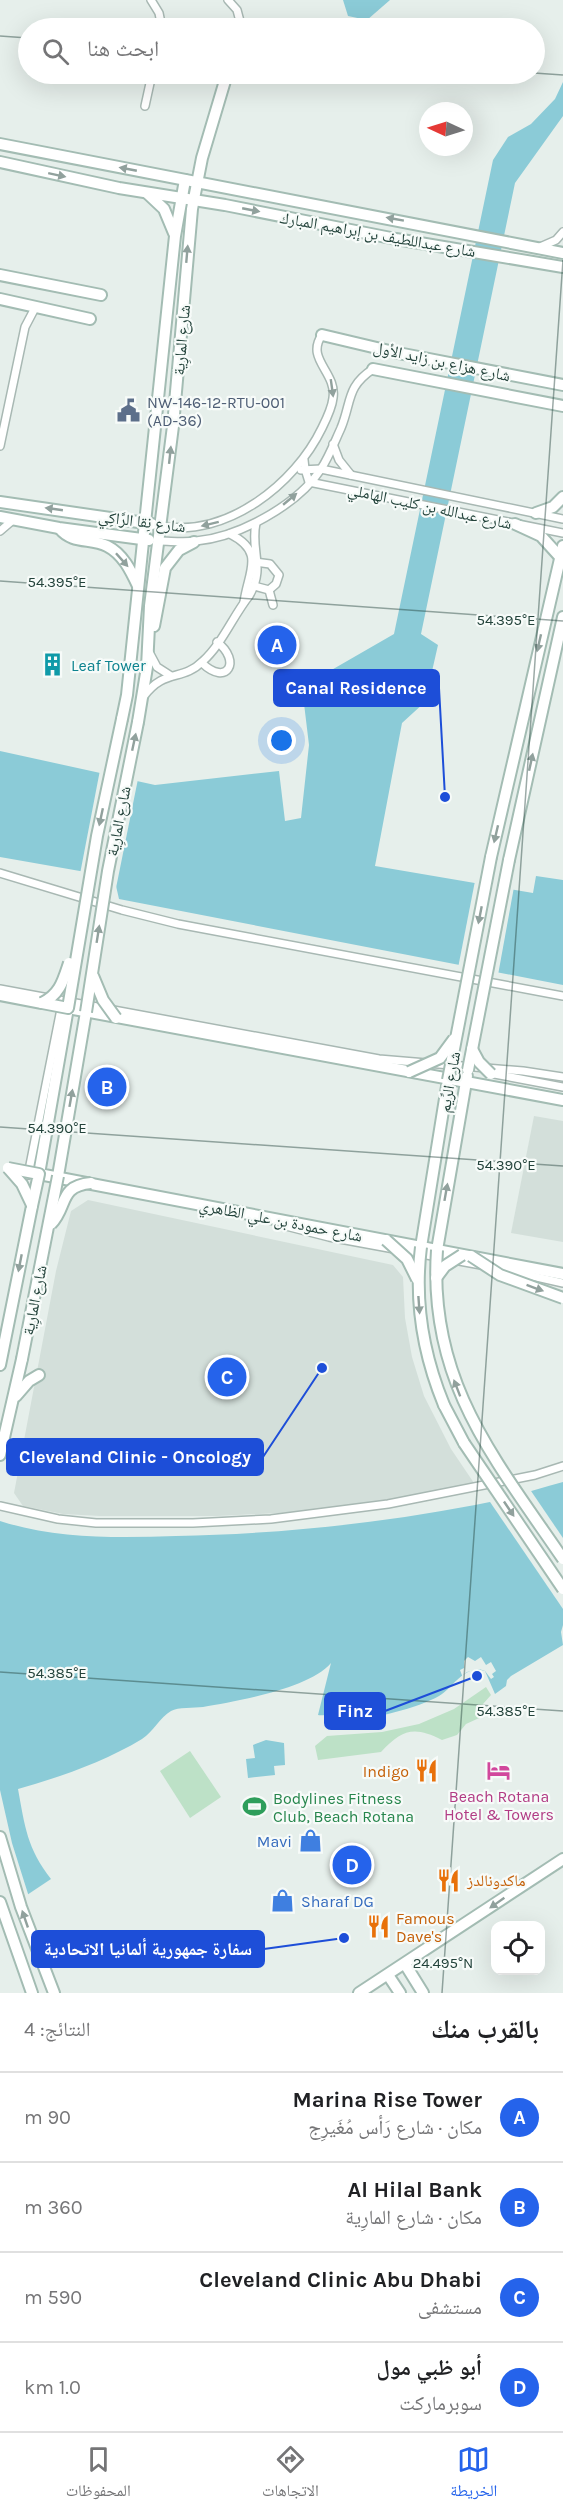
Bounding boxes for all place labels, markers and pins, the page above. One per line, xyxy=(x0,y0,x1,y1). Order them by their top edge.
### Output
place label: NW-146-12-RTU-001 (AD-36) xyxy=(147,393,285,430)
public building icon: NW-146-12-RTU-001 (AD-36) xyxy=(116,398,142,424)
pin: A xyxy=(258,622,296,668)
building icon: Leaf Tower xyxy=(40,652,66,678)
place label: Leaf Tower xyxy=(71,656,146,675)
callout: Canal Residence xyxy=(274,670,439,706)
pin: B xyxy=(88,1064,126,1110)
pin: C xyxy=(208,1354,246,1400)
callout: Cleveland Clinic - Oncology xyxy=(7,1439,263,1475)
callout: Finz xyxy=(325,1693,385,1729)
restaurant icon: Indigo xyxy=(414,1758,440,1784)
hotel icon: Beach Rotana Hotel & Towers xyxy=(486,1758,512,1784)
place label: Indigo xyxy=(363,1762,409,1781)
place label: Beach Rotana Hotel & Towers xyxy=(444,1787,554,1824)
place label: Bodylines Fitness Club, Beach Rotana xyxy=(273,1789,414,1826)
sports icon: Bodylines Fitness Club, Beach Rotana xyxy=(242,1794,268,1820)
shop icon: Mavi xyxy=(297,1828,323,1854)
place label: Mavi xyxy=(257,1832,292,1851)
pin: D xyxy=(332,1842,372,1888)
restaurant icon: ماكدونالدز xyxy=(436,1867,462,1893)
place label: ماكدونالدز xyxy=(466,1871,526,1890)
shop icon: Sharaf DG xyxy=(270,1888,296,1914)
place label: Sharaf DG xyxy=(301,1892,374,1911)
place label: Famous Dave's xyxy=(396,1909,455,1946)
restaurant icon: Famous Dave's xyxy=(365,1914,391,1940)
callout: سفارة جمهورية ألمانيا الاتحادية xyxy=(32,1931,264,1967)

